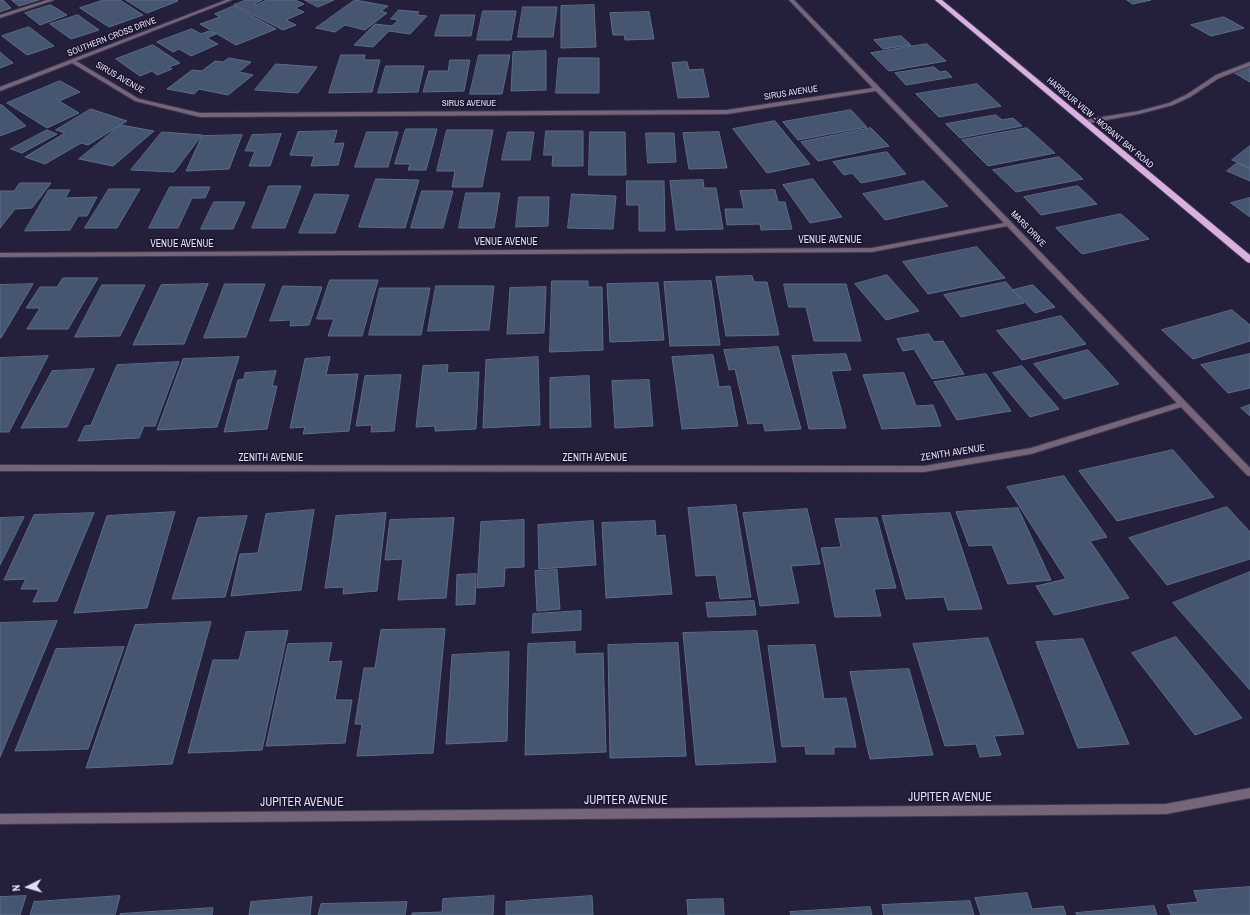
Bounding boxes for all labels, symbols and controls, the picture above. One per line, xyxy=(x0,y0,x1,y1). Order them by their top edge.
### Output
street label: SOUTHERN CROSS DRIVE xyxy=(66,15,158,59)
street label: SIRUS AVENUE xyxy=(94,60,146,96)
street label: HARBOUR VIEW - MORANT BAY ROAD xyxy=(1044,75,1156,171)
street label: SIRUS AVENUE xyxy=(763,83,819,103)
street label: SIRUS AVENUE xyxy=(442,99,496,109)
street label: MARS DRIVE xyxy=(1008,209,1048,249)
street label: VENUE AVENUE xyxy=(798,234,862,246)
street label: VENUE AVENUE xyxy=(474,236,538,248)
street label: VENUE AVENUE xyxy=(150,238,214,250)
street label: ZENITH AVENUE xyxy=(920,442,986,464)
street label: ZENITH AVENUE xyxy=(238,452,304,464)
street label: ZENITH AVENUE xyxy=(562,452,628,464)
street label: JUPITER AVENUE xyxy=(908,791,992,805)
street label: JUPITER AVENUE xyxy=(584,794,668,808)
street label: JUPITER AVENUE xyxy=(260,796,344,810)
north arrow xyxy=(8,867,48,907)
text: N xyxy=(9,884,23,892)

